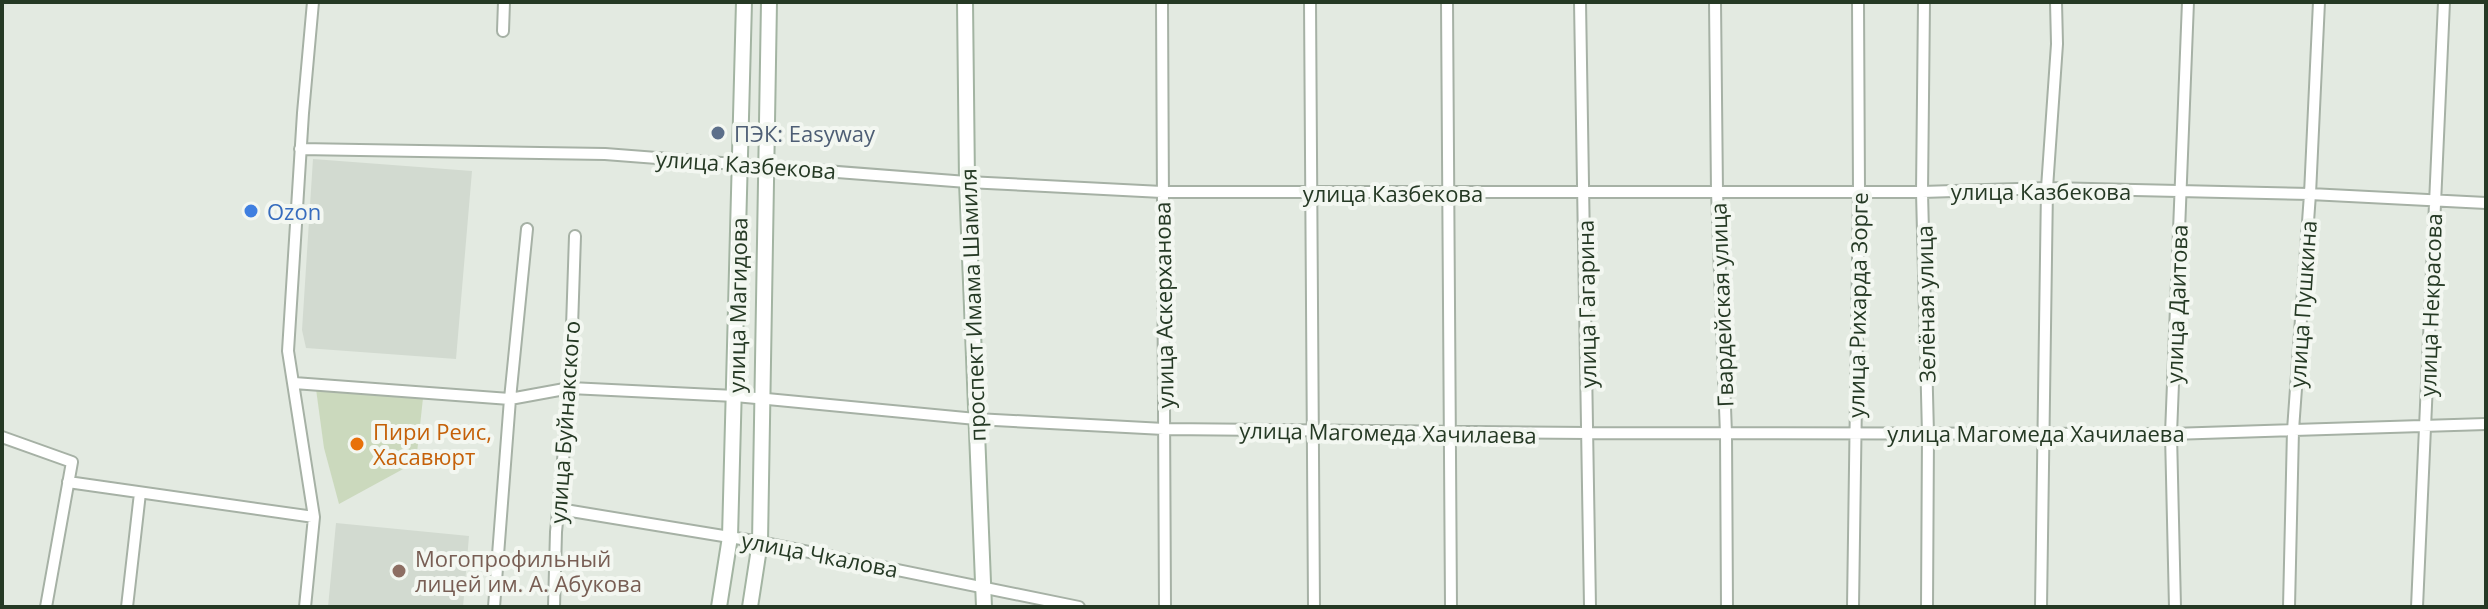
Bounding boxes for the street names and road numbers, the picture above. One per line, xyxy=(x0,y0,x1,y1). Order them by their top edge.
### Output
street label: улица Казбекова xyxy=(655,143,837,185)
street label: проспект Имама Шамиля xyxy=(952,168,992,442)
street label: улица Казбекова xyxy=(1951,176,2131,206)
street label: улица Казбекова xyxy=(1303,178,1483,208)
street label: улица Рихарда Зорге xyxy=(1840,192,1874,418)
street label: улица Аскерханова xyxy=(1146,201,1180,409)
street label: Гвардейская улица xyxy=(1702,202,1740,408)
street label: улица Некрасова xyxy=(2412,213,2448,397)
street label: улица Магидова xyxy=(720,217,754,393)
street label: улица Пушкина xyxy=(2281,219,2323,389)
street label: улица Гагарина xyxy=(1570,220,1602,388)
street label: улица Даитова xyxy=(2158,224,2194,384)
street label: Зелёная улица xyxy=(1909,225,1941,383)
street label: улица Буйнакского xyxy=(542,320,586,524)
street label: улица Магомеда Хачилаева xyxy=(1239,414,1537,450)
street label: улица Магомеда Хачилаева xyxy=(1887,418,2185,448)
street label: улица Чкалова xyxy=(739,524,901,584)

